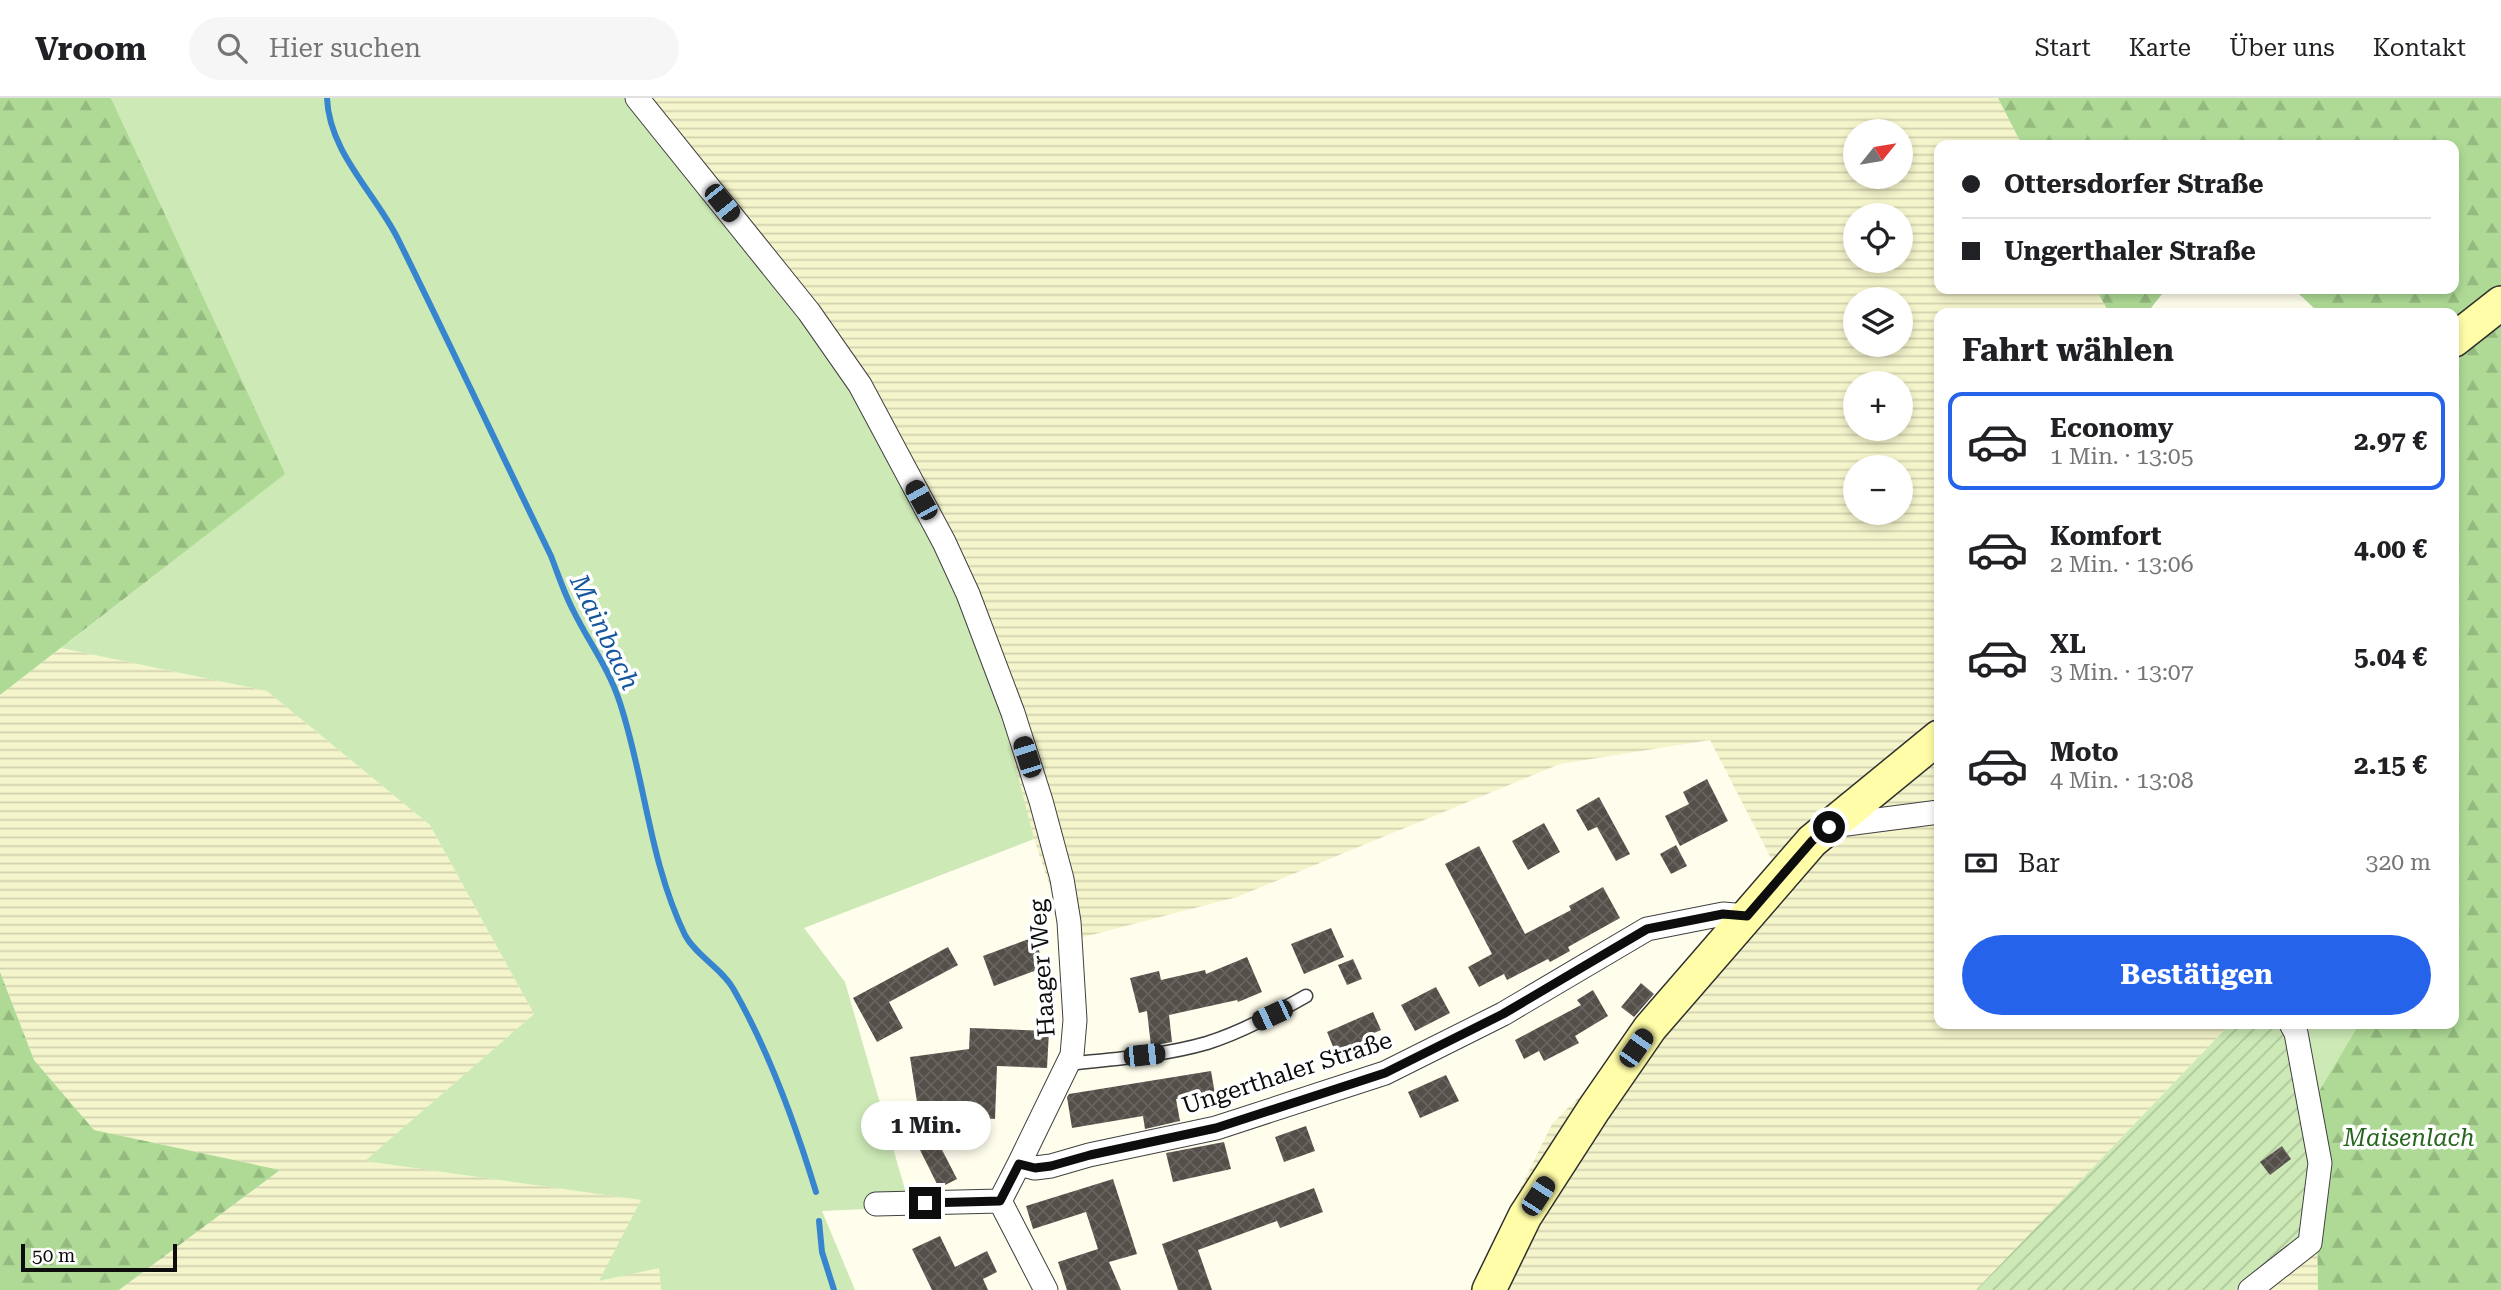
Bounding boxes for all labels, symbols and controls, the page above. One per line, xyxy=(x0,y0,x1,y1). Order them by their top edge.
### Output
search box xyxy=(189,17,679,80)
text: Vroom xyxy=(35,29,147,68)
icon: search xyxy=(213,29,251,67)
text: Hier suchen xyxy=(269,33,421,63)
text: Start xyxy=(2035,34,2091,62)
text: Karte xyxy=(2129,34,2191,62)
text: Über uns xyxy=(2229,34,2335,62)
text: Kontakt xyxy=(2373,34,2466,62)
north arrow xyxy=(1843,119,1913,189)
map controls xyxy=(1843,119,1913,525)
text: Ottersdorfer Straße xyxy=(2004,169,2264,199)
car xyxy=(701,180,744,226)
button: locate xyxy=(1843,203,1913,273)
text: Ungerthaler Straße xyxy=(2004,236,2256,266)
button: layers xyxy=(1843,287,1913,357)
text: Fahrt wählen xyxy=(1962,331,2174,369)
button: + xyxy=(1843,371,1913,441)
icon: car xyxy=(1966,410,2029,473)
text: Economy xyxy=(2050,413,2173,443)
text: 2.97 € xyxy=(2354,426,2427,456)
text: 1 Min. · 13:05 xyxy=(2050,443,2194,470)
button: − xyxy=(1843,455,1913,525)
car xyxy=(902,477,941,523)
icon: car xyxy=(1966,518,2029,581)
text: Komfort xyxy=(2050,521,2162,551)
text: 4.00 € xyxy=(2354,534,2427,564)
text: 2 Min. · 13:06 xyxy=(2050,551,2194,578)
water label: Mainbach xyxy=(564,569,646,695)
icon: car xyxy=(1966,626,2029,689)
text: XL xyxy=(2050,629,2086,659)
text: 5.04 € xyxy=(2354,642,2427,672)
text: 3 Min. · 13:07 xyxy=(2050,659,2194,686)
car xyxy=(1011,734,1044,780)
icon: car xyxy=(1966,734,2029,797)
text: Moto xyxy=(2050,737,2119,767)
text: 2.15 € xyxy=(2354,750,2427,780)
text: 4 Min. · 13:08 xyxy=(2050,767,2194,794)
route start xyxy=(1813,811,1845,843)
icon: cash xyxy=(1962,844,2000,882)
text: Bar xyxy=(2018,848,2060,878)
text: 320 m xyxy=(2366,849,2431,876)
street label: Haager Weg xyxy=(1023,898,1061,1038)
button: Bestätigen xyxy=(1962,935,2431,1015)
car xyxy=(1249,997,1296,1033)
car xyxy=(1616,1025,1657,1071)
street label: Ungerthaler Straße xyxy=(1178,1026,1396,1120)
car xyxy=(1123,1042,1166,1068)
callout: 1 Min. xyxy=(860,1102,990,1150)
text: 1 Min. xyxy=(890,1112,962,1139)
park label: Maisenlach xyxy=(2342,1124,2475,1152)
car xyxy=(1518,1173,1559,1219)
route end xyxy=(909,1187,941,1219)
scale bar xyxy=(21,1241,177,1273)
text: 50 m xyxy=(32,1244,75,1267)

